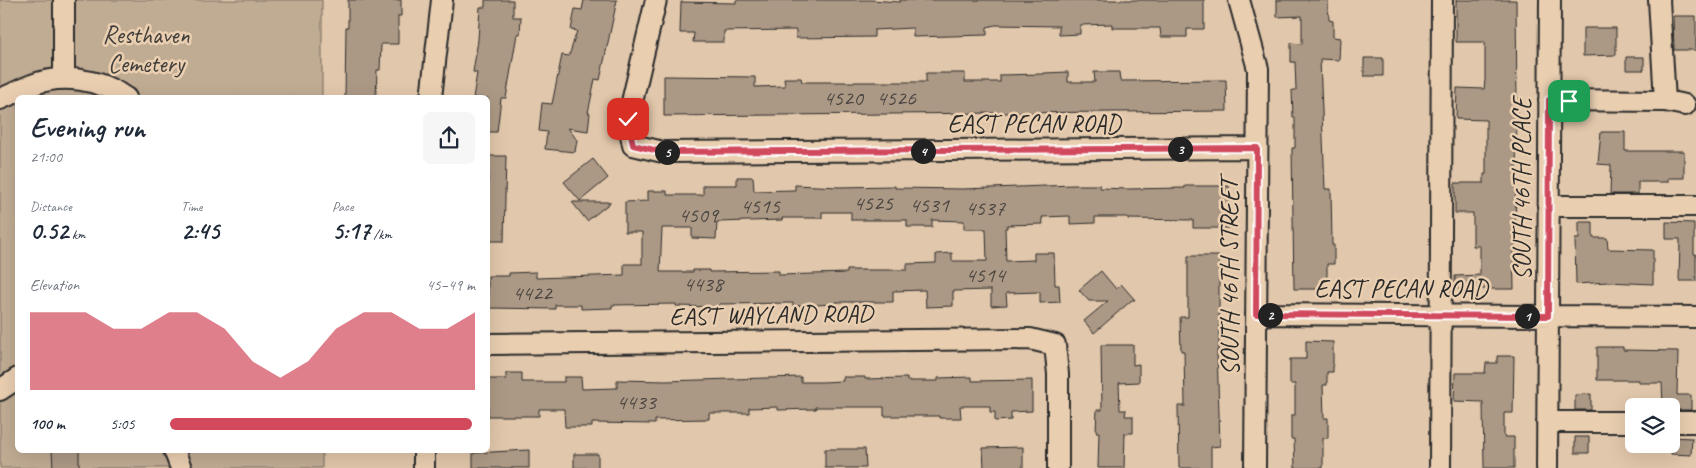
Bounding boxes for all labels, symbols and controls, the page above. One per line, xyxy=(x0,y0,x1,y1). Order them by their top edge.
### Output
park label: Resthaven Cemetery xyxy=(102,19,190,80)
pin xyxy=(1548,80,1590,122)
house number: 4520 xyxy=(823,84,865,112)
house number: 4526 xyxy=(876,84,917,112)
icon: arrive xyxy=(1555,87,1583,115)
street label: SOUTH 46TH PLACE xyxy=(1506,95,1538,280)
pin xyxy=(607,98,649,140)
icon: check xyxy=(614,105,642,133)
street label: EAST PECAN ROAD xyxy=(948,108,1123,140)
text: Evening run xyxy=(30,110,145,145)
button: share xyxy=(423,112,475,164)
pin: 3 xyxy=(1168,136,1192,162)
pin: 4 xyxy=(910,138,936,164)
pin: 5 xyxy=(654,140,680,164)
text: 3 xyxy=(1177,141,1184,158)
text: 4 xyxy=(920,143,927,160)
text: 5 xyxy=(664,144,671,161)
text: 21:00 xyxy=(30,147,62,167)
street label: SOUTH 46TH STREET xyxy=(1214,172,1246,375)
house number: 4525 xyxy=(853,189,894,217)
house number: 4531 xyxy=(909,191,950,219)
house number: 4515 xyxy=(740,192,781,220)
house number: 4537 xyxy=(965,194,1006,222)
text: Distance xyxy=(30,198,72,215)
text: Time xyxy=(181,198,202,215)
text: Pace xyxy=(332,198,354,215)
house number: 4509 xyxy=(678,201,720,229)
text: 0.52 xyxy=(30,215,68,247)
text: 2:45 xyxy=(181,215,219,247)
text: 5:17 xyxy=(332,215,370,247)
text: km xyxy=(68,226,85,243)
text: /km xyxy=(370,226,392,243)
house number: 4514 xyxy=(965,261,1007,289)
house number: 4438 xyxy=(683,270,725,298)
street label: EAST PECAN ROAD xyxy=(1315,273,1490,305)
text: Elevation xyxy=(30,275,79,295)
text: 45–49 m xyxy=(426,275,475,295)
house number: 4422 xyxy=(512,279,554,307)
street label: EAST WAYLAND ROAD xyxy=(669,297,875,333)
pin: 2 xyxy=(1258,302,1282,328)
pin: 1 xyxy=(1514,304,1540,328)
text: 2 xyxy=(1267,307,1274,324)
text: 1 xyxy=(1524,308,1531,325)
house number: 4433 xyxy=(616,388,658,416)
map controls xyxy=(1625,398,1680,453)
button: layers xyxy=(1625,398,1680,453)
text: 100 m xyxy=(30,414,65,434)
text: 5:05 xyxy=(110,414,135,434)

